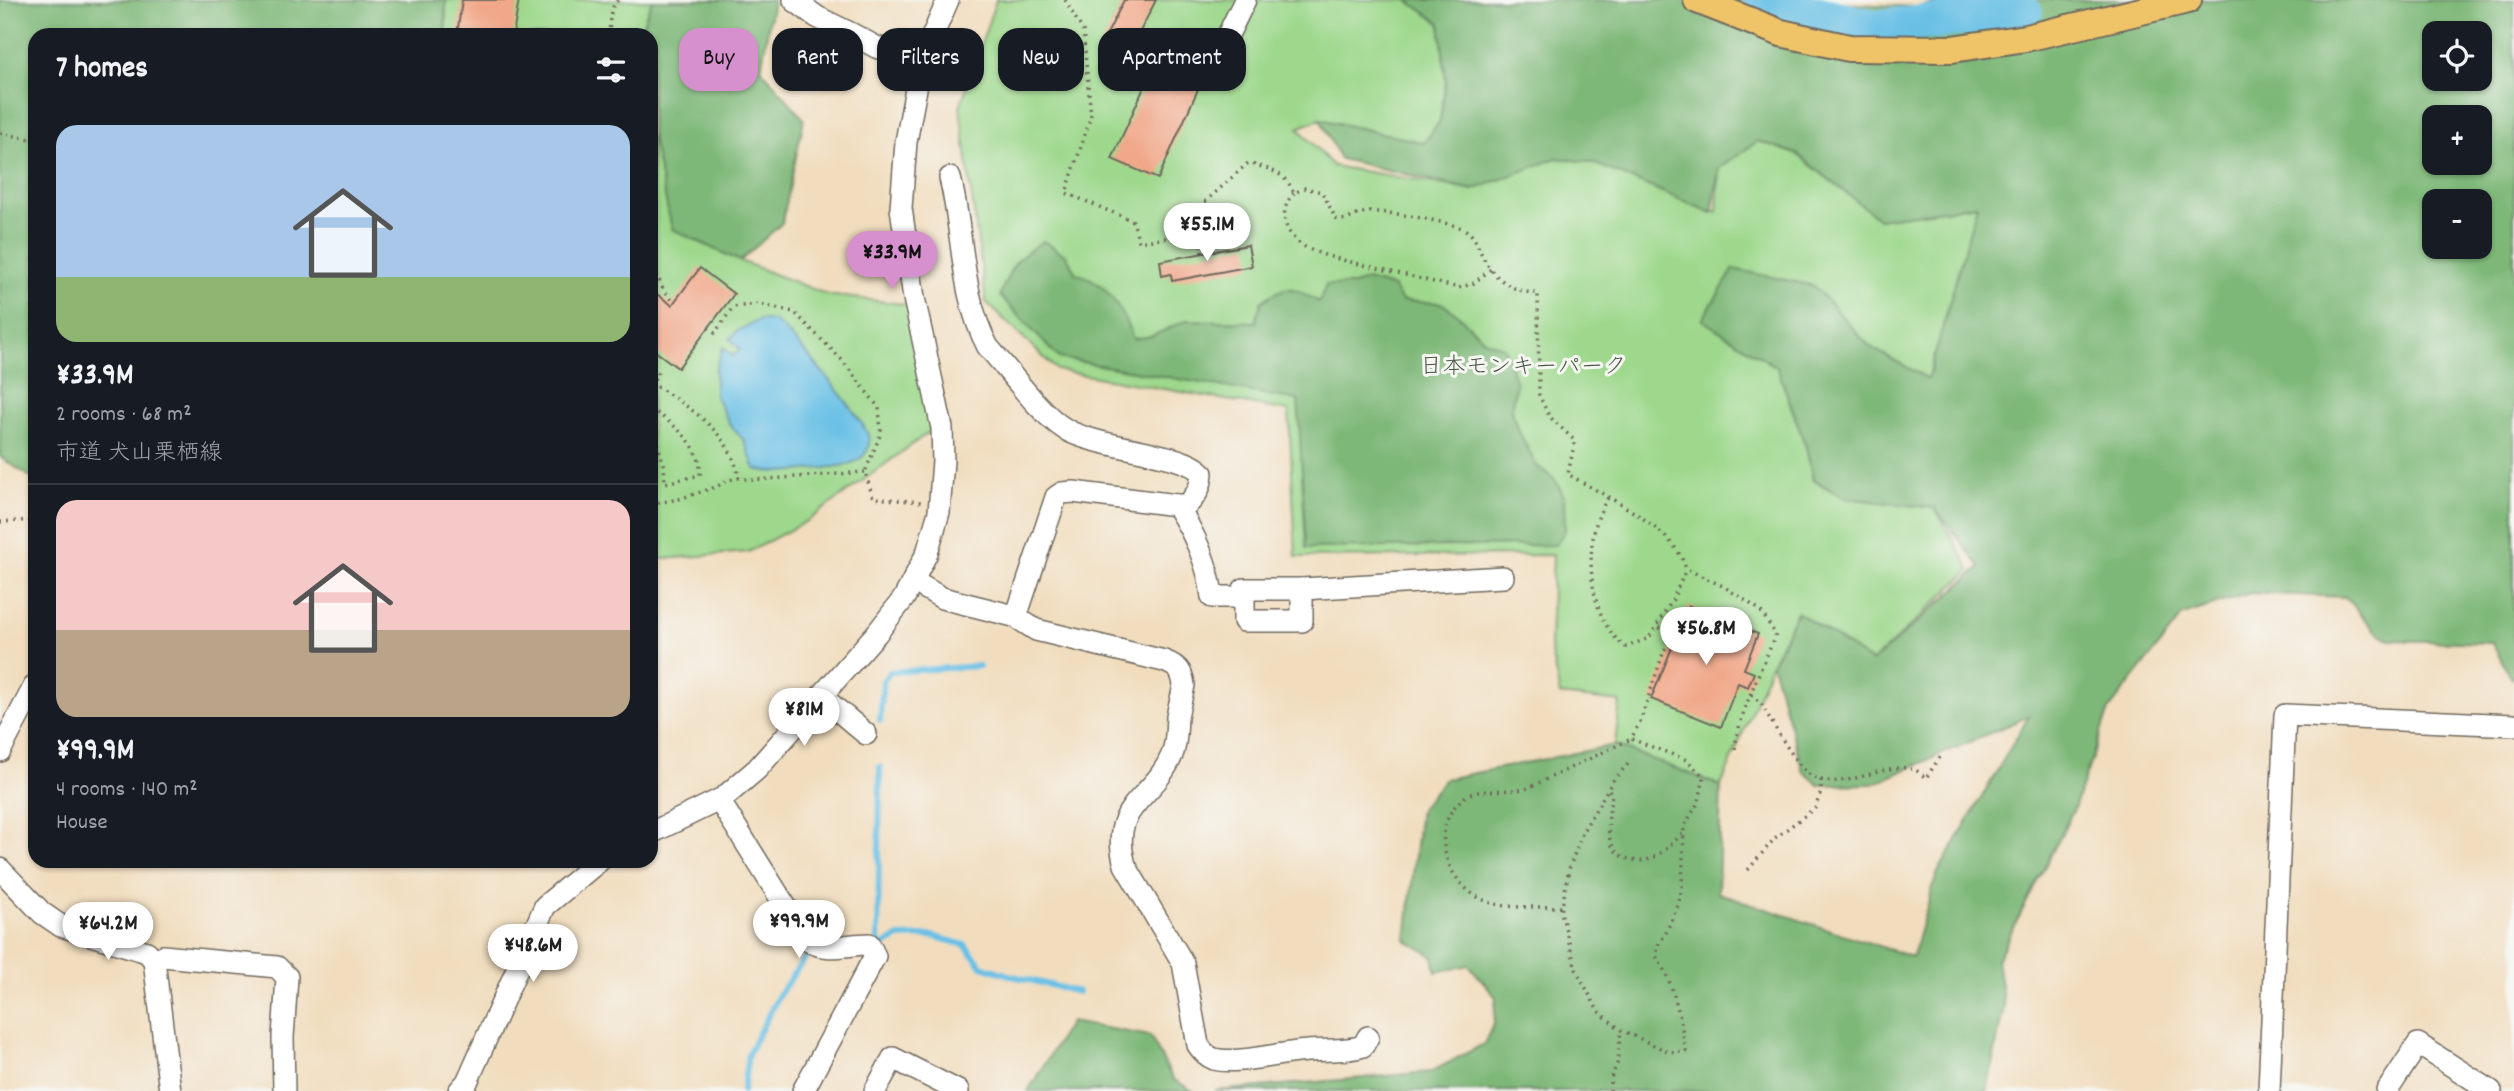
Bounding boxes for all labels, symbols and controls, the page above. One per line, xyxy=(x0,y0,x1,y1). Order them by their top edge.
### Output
map controls xyxy=(2422,21,2492,259)
button: locate xyxy=(2422,21,2492,91)
chip: Buy xyxy=(679,28,758,91)
chip: Rent xyxy=(772,28,863,91)
chip: Filters xyxy=(877,28,984,91)
chip: New xyxy=(998,28,1084,91)
chip: Apartment xyxy=(1098,28,1246,91)
text: 7 homes xyxy=(56,49,148,92)
icon: filters xyxy=(592,51,630,89)
button: + xyxy=(2422,105,2492,175)
icon: home xyxy=(280,170,406,296)
button: − xyxy=(2422,189,2492,259)
pin: ¥55.1M xyxy=(1150,204,1264,263)
text: ¥55.1M xyxy=(1180,209,1234,242)
pin: ¥33.9M xyxy=(835,232,949,291)
text: ¥33.9M xyxy=(862,237,922,270)
park label: 日本モンキーパーク xyxy=(1420,352,1627,385)
text: ¥33.9M xyxy=(56,356,133,399)
text: 2 rooms · 68 m² xyxy=(56,399,192,432)
text: 市道 犬山栗栖線 xyxy=(56,438,222,471)
icon: home xyxy=(280,545,406,671)
pin: ¥56.8M xyxy=(1649,608,1763,667)
text: ¥56.8M xyxy=(1676,613,1736,646)
pin: ¥81M xyxy=(763,688,845,748)
text: ¥81M xyxy=(785,694,823,727)
text: ¥99.9M xyxy=(56,731,134,774)
text: 4 rooms · 140 m² xyxy=(56,774,198,807)
text: House xyxy=(56,807,108,840)
pin: ¥99.9M xyxy=(742,900,856,960)
pin: ¥64.2M xyxy=(51,902,165,962)
text: ¥99.9M xyxy=(769,906,829,939)
text: ¥64.2M xyxy=(78,908,138,941)
pin: ¥48.6M xyxy=(476,925,590,984)
text: ¥48.6M xyxy=(504,930,562,963)

